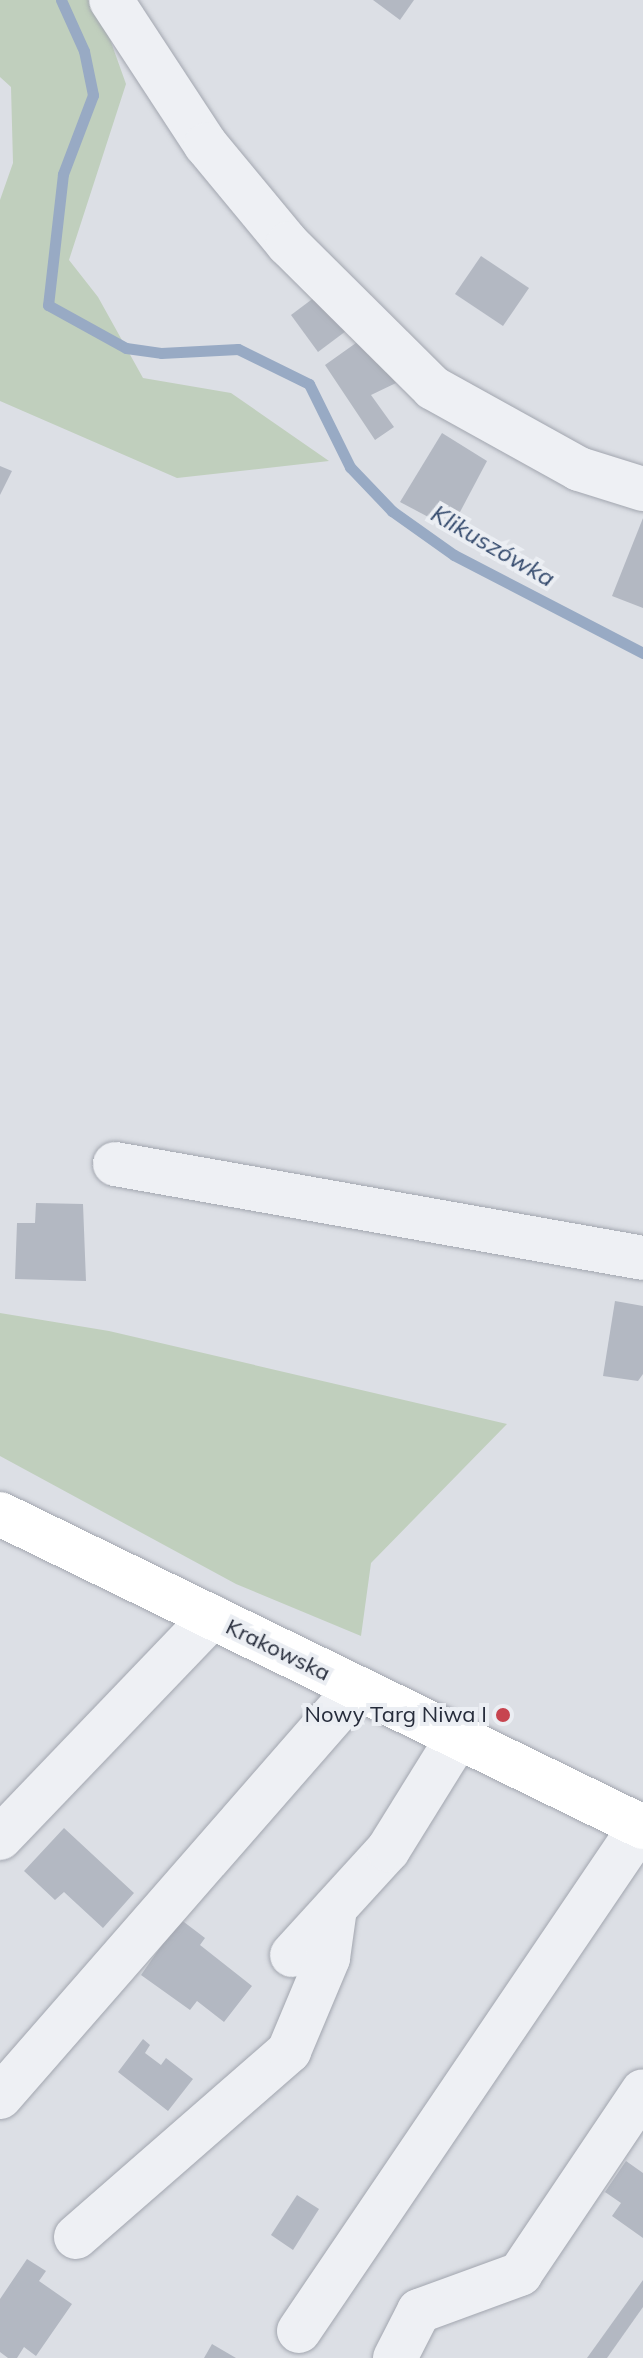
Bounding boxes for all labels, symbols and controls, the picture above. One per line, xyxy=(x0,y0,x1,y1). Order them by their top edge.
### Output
water label: Klikuszówka xyxy=(426,499,560,593)
street label: Krakowska xyxy=(222,1613,334,1687)
place label: Nowy Targ Niwa I xyxy=(304,1702,487,1728)
marker: Nowy Targ Niwa I xyxy=(494,1706,512,1724)

